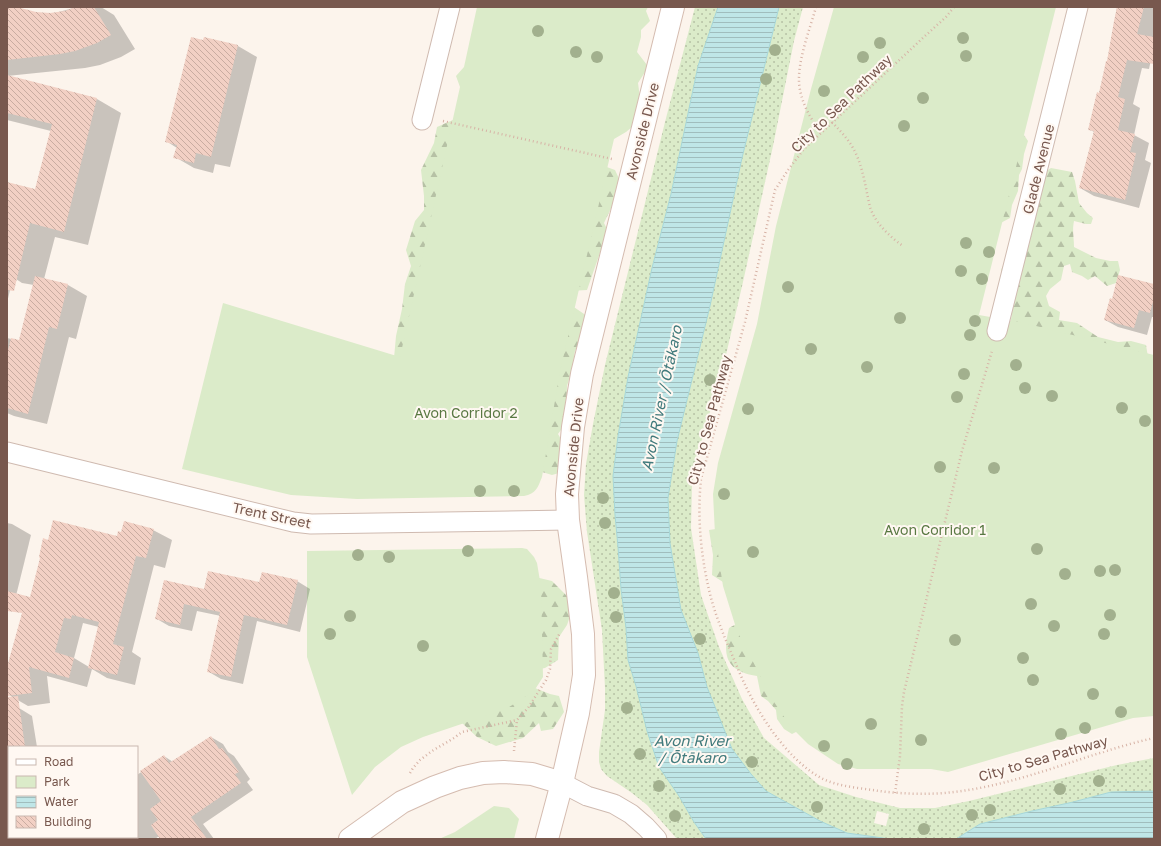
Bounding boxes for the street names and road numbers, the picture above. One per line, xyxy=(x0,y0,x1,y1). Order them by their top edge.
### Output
street label: City to Sea Pathway xyxy=(787,50,895,156)
street label: Avonside Drive xyxy=(622,81,662,181)
street label: Glade Avenue xyxy=(1019,122,1057,216)
street label: City to Sea Pathway xyxy=(683,353,735,487)
street label: Avonside Drive xyxy=(559,397,587,497)
street label: Trent Street xyxy=(231,498,313,532)
street label: City to Sea Pathway xyxy=(976,731,1110,785)

